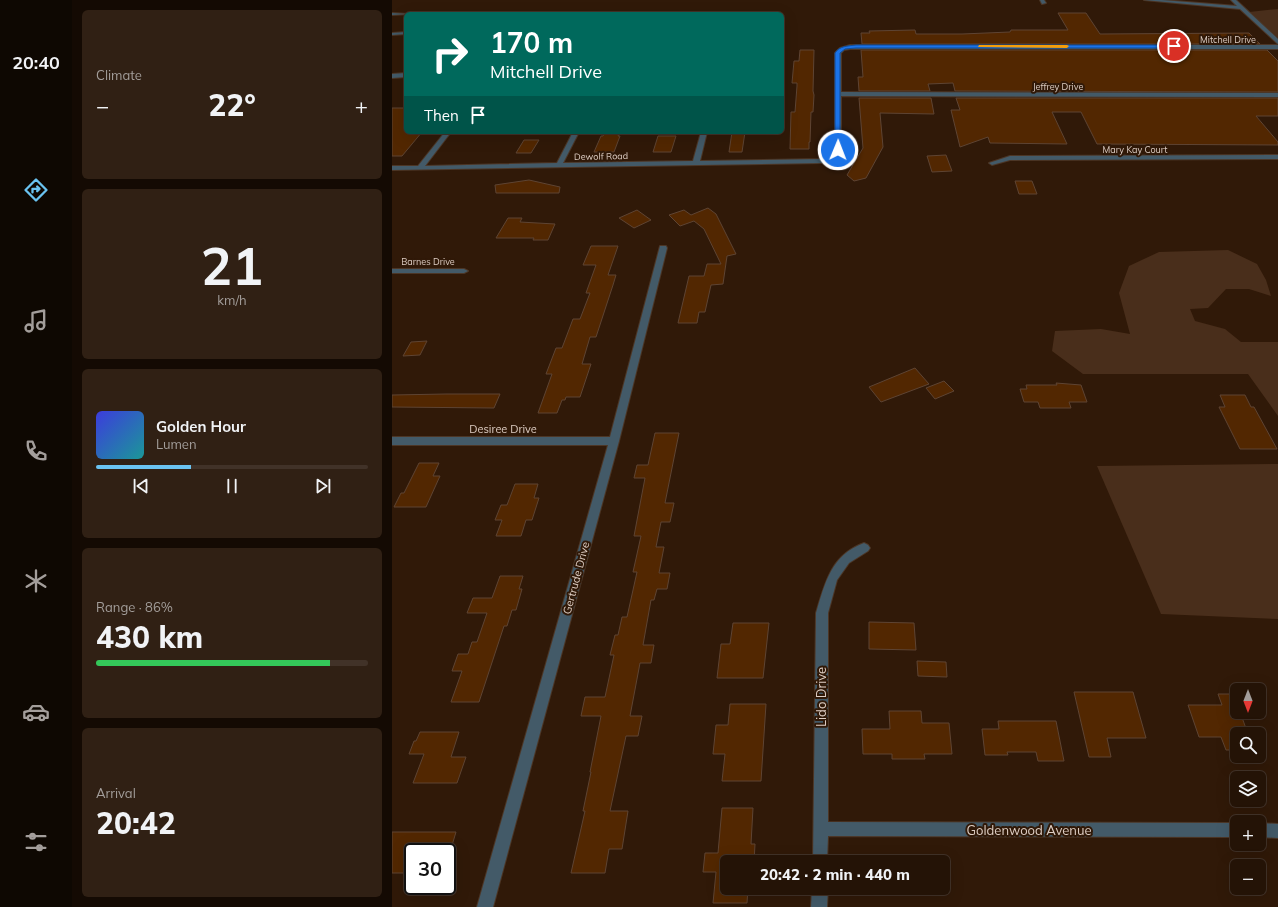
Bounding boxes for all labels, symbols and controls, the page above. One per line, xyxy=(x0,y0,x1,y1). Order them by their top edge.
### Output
text: 170 m xyxy=(490,25,573,60)
icon: right xyxy=(424,28,476,80)
pin xyxy=(1157,29,1191,63)
street label: Mitchell Drive xyxy=(1200,34,1256,45)
icon: arrive xyxy=(1163,35,1185,57)
text: 20:40 xyxy=(12,51,60,74)
text: Mitchell Drive xyxy=(490,60,602,83)
text: Climate xyxy=(96,67,142,83)
street label: Jeffrey Drive xyxy=(1033,81,1083,93)
text: 22° xyxy=(208,86,256,124)
text: − xyxy=(96,92,109,120)
text: + xyxy=(355,92,368,120)
icon: arrive xyxy=(467,104,489,126)
text: Then xyxy=(424,106,459,125)
position arrow xyxy=(817,129,859,171)
street label: Mary Kay Court xyxy=(1103,144,1167,156)
street label: Dewolf Road xyxy=(574,150,628,162)
icon: directions xyxy=(22,176,50,204)
text: 21 xyxy=(201,233,263,298)
street label: Barnes Drive xyxy=(401,256,455,267)
text: km/h xyxy=(217,292,247,308)
icon: music xyxy=(22,307,50,335)
text: Golden Hour xyxy=(156,417,246,436)
street label: Desiree Drive xyxy=(469,422,537,436)
text: Lumen xyxy=(156,436,197,452)
icon: phone xyxy=(22,437,50,465)
icon: previous xyxy=(130,475,152,497)
icon: pause xyxy=(221,475,243,497)
icon: next xyxy=(312,475,334,497)
street label: Gertrude Drive xyxy=(560,540,592,616)
icon: climate xyxy=(22,567,50,595)
text: Range · 86% xyxy=(96,599,173,615)
text: 430 km xyxy=(96,618,203,656)
street label: Lido Drive xyxy=(813,667,829,727)
north arrow xyxy=(1230,683,1266,719)
map controls xyxy=(1230,683,1266,895)
icon: car xyxy=(22,698,50,726)
button: search xyxy=(1230,727,1266,763)
button: layers xyxy=(1230,771,1266,807)
text: Arrival xyxy=(96,785,136,801)
text: 20:42 xyxy=(96,804,176,842)
button: + xyxy=(1230,815,1266,851)
street label: Goldenwood Avenue xyxy=(967,822,1091,838)
icon: filters xyxy=(22,828,50,856)
speed limit sign: 30 xyxy=(404,843,456,895)
button: − xyxy=(1230,859,1266,895)
text: 20:42 · 2 min · 440 m xyxy=(760,865,910,884)

